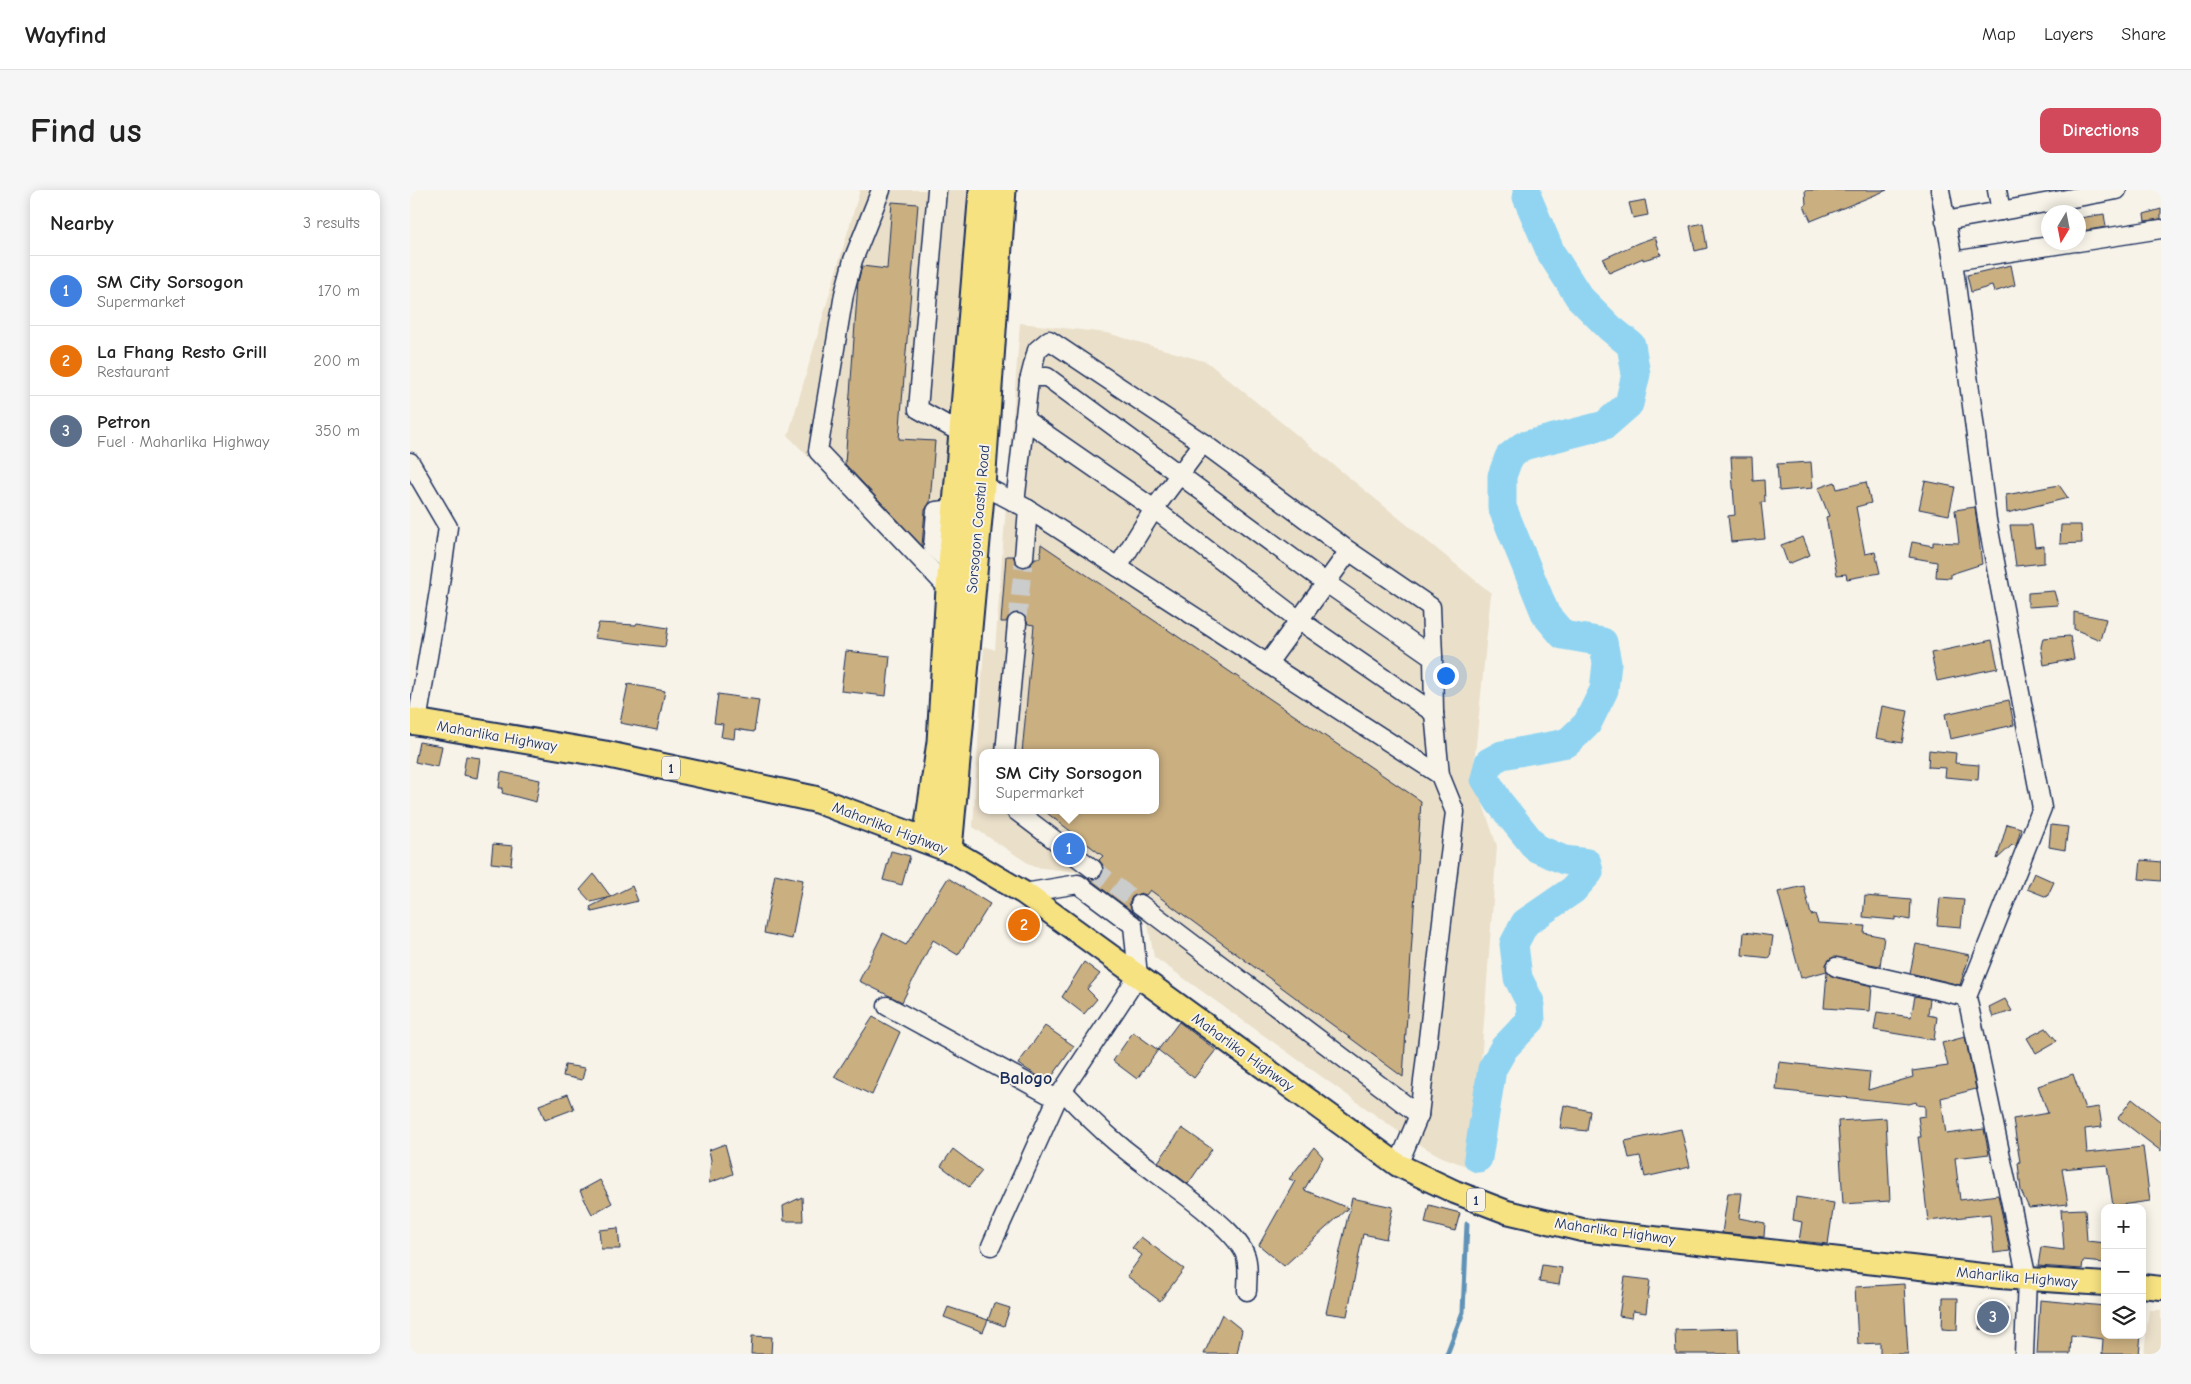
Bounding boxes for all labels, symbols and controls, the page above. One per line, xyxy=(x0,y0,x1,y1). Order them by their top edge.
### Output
text: Wayfind xyxy=(25,21,106,49)
text: Map xyxy=(1982,24,2016,45)
text: Layers xyxy=(2044,24,2093,45)
text: Share xyxy=(2121,24,2166,45)
button: Directions xyxy=(2040,108,2161,153)
text: Find us xyxy=(30,110,142,151)
north arrow xyxy=(2041,205,2086,250)
text: Nearby xyxy=(50,211,114,235)
text: 3 results xyxy=(303,214,360,232)
text: SM City Sorsogon xyxy=(97,271,244,293)
text: 1 xyxy=(63,282,69,300)
text: 170 m xyxy=(318,282,360,300)
text: Supermarket xyxy=(97,293,185,311)
text: La Fhang Resto Grill xyxy=(97,341,267,363)
text: 2 xyxy=(62,352,70,370)
text: 200 m xyxy=(314,352,360,370)
text: Restaurant xyxy=(97,363,169,381)
text: Petron xyxy=(97,411,151,433)
text: 3 xyxy=(62,422,70,440)
text: 350 m xyxy=(315,422,360,440)
text: Fuel · Maharlika Highway xyxy=(97,433,269,451)
street label: Sorsogon Coastal Road xyxy=(963,444,993,594)
your location xyxy=(1433,663,1459,689)
street label: Maharlika Highway xyxy=(435,717,559,755)
popup xyxy=(979,749,1159,814)
road number: 1 xyxy=(662,756,680,780)
text: SM City Sorsogon xyxy=(996,762,1142,784)
text: Supermarket xyxy=(996,784,1083,802)
street label: Maharlika Highway xyxy=(830,798,950,858)
pin: 1 xyxy=(1053,830,1085,868)
pin: 2 xyxy=(1008,906,1040,944)
street label: Maharlika Highway xyxy=(1188,1009,1298,1095)
district label: Balogo xyxy=(1000,1068,1052,1089)
road number: 1 xyxy=(1467,1188,1485,1212)
map controls xyxy=(2101,1204,2146,1339)
button: + xyxy=(2101,1204,2146,1249)
street label: Maharlika Highway xyxy=(1553,1214,1677,1248)
button: − xyxy=(2101,1249,2146,1294)
street label: Maharlika Highway xyxy=(1956,1263,2079,1291)
button: layers xyxy=(2101,1294,2146,1339)
pin: 3 xyxy=(1977,1298,2009,1336)

